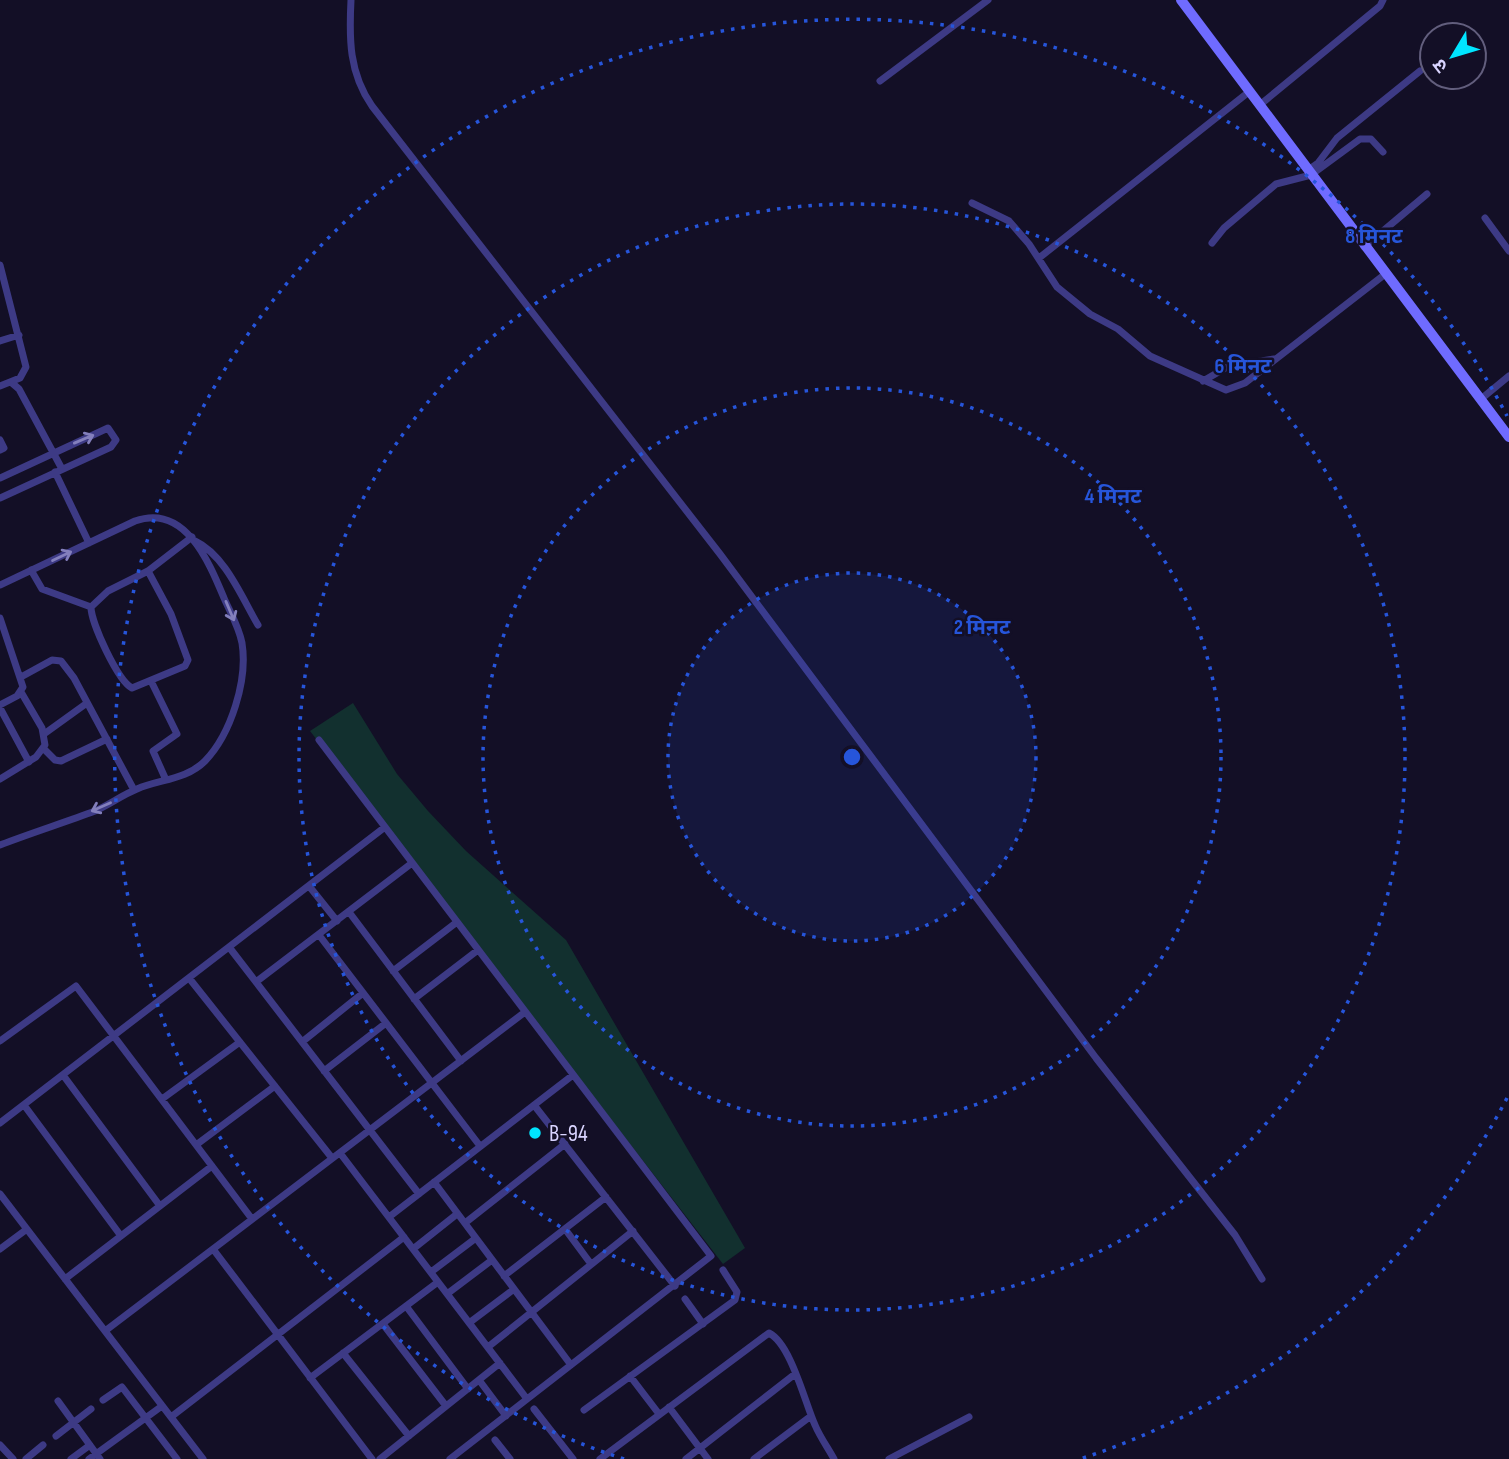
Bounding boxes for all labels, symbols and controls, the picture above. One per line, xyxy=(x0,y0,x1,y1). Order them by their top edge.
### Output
north arrow xyxy=(1418,21,1488,91)
text: उ xyxy=(1428,53,1453,77)
text: 8 मिनट xyxy=(1345,224,1403,249)
text: 6 मिनट xyxy=(1214,354,1272,379)
one-way arrow xyxy=(73,432,94,445)
text: 4 मिनट xyxy=(1084,484,1142,509)
one-way arrow xyxy=(51,548,72,561)
one-way arrow xyxy=(224,599,237,621)
text: 2 मिनट xyxy=(954,615,1011,640)
centre of rings xyxy=(840,745,864,769)
one-way arrow xyxy=(91,801,112,814)
place label: B-94 xyxy=(549,1120,588,1148)
marker: B-94 xyxy=(527,1125,543,1141)

